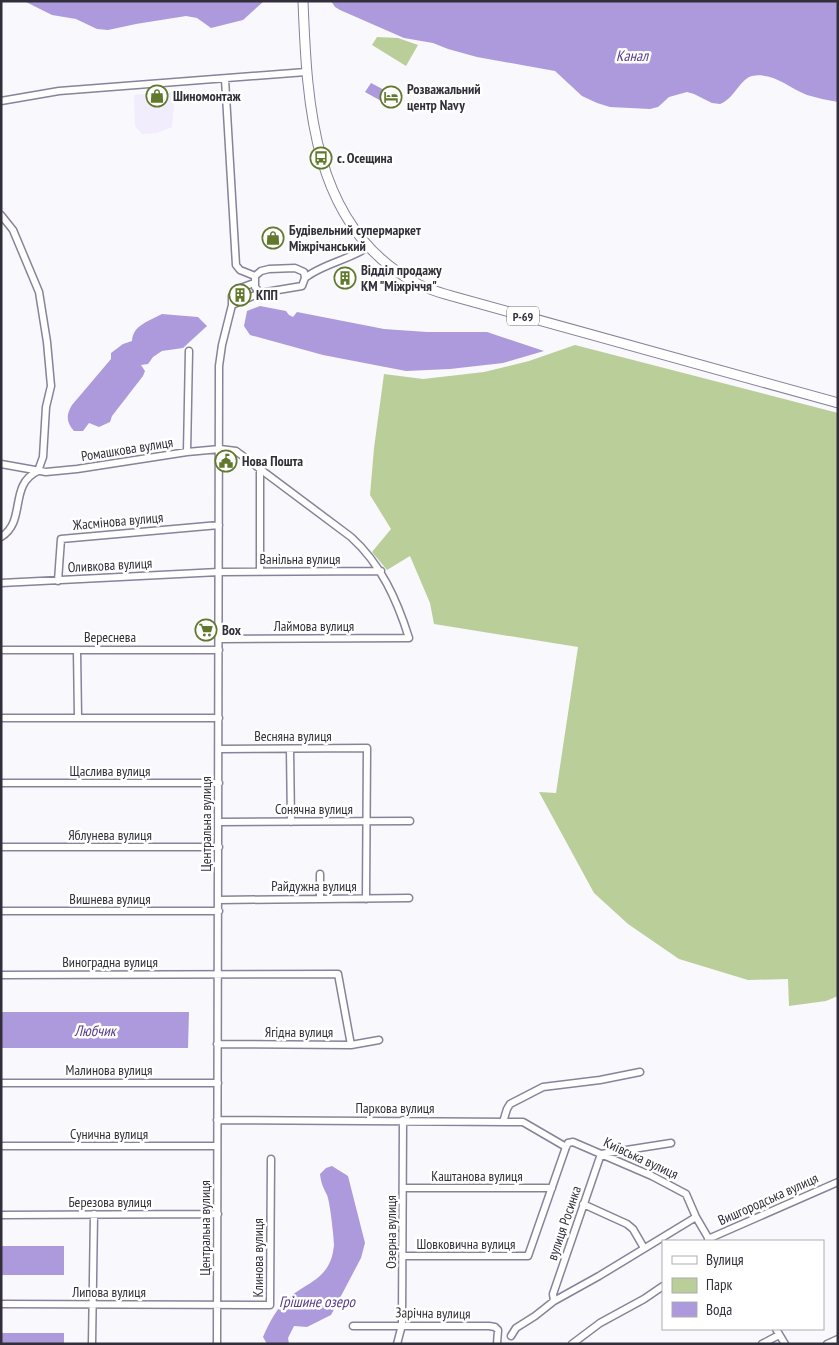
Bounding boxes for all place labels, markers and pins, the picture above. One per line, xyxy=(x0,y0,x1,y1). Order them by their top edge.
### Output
place label: Розважальний центр Navy xyxy=(407,80,481,114)
shop icon: Шиномонтаж xyxy=(145,84,169,108)
hotel icon: Розважальний центр Navy xyxy=(379,85,403,109)
place label: Шиномонтаж xyxy=(173,87,241,105)
bus stop icon: с. Осещина xyxy=(309,146,333,170)
place label: с. Осещина xyxy=(337,149,393,167)
place label: Будівельний супермаркет Міжрічанський xyxy=(289,221,421,255)
shop icon: Будівельний супермаркет Міжрічанський xyxy=(261,226,285,250)
place label: Відділ продажу КМ "Міжріччя" xyxy=(361,261,442,295)
building icon: Відділ продажу КМ "Міжріччя" xyxy=(333,266,357,290)
building icon: КПП xyxy=(228,283,252,307)
place label: КПП xyxy=(256,286,278,304)
public building icon: Нова Пошта xyxy=(214,449,238,473)
place label: Нова Пошта xyxy=(242,452,303,470)
supermarket icon: Box xyxy=(194,618,218,642)
place label: Box xyxy=(222,621,242,639)

